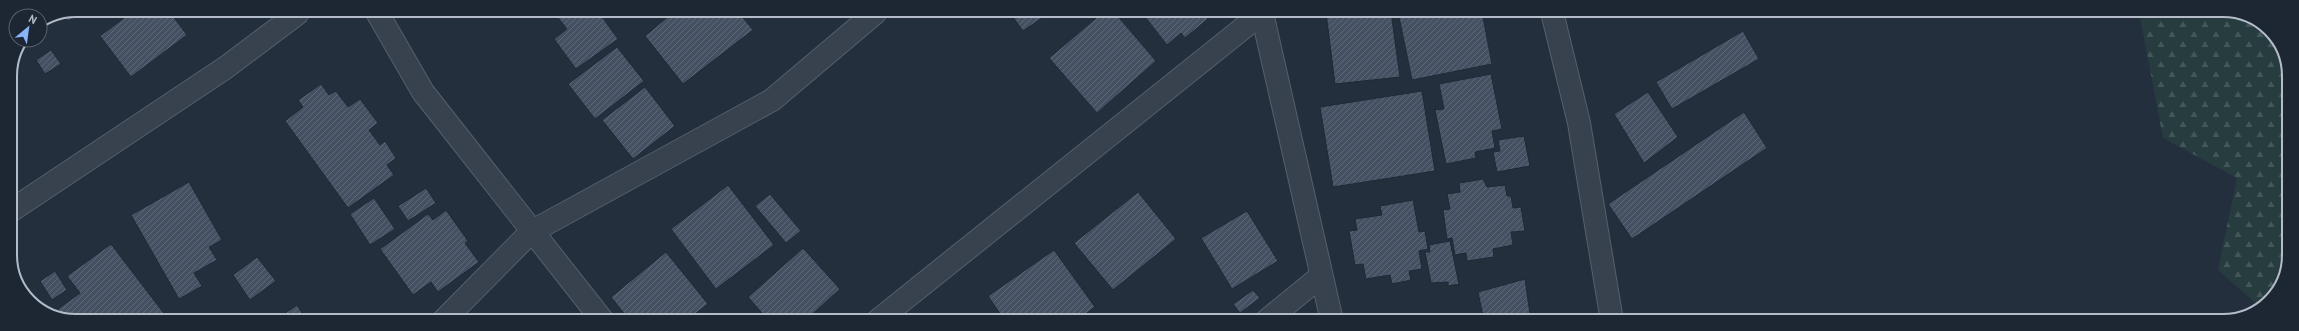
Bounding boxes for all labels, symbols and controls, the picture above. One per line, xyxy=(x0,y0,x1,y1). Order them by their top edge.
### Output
north arrow xyxy=(8,8,48,48)
text: N xyxy=(26,11,39,27)

